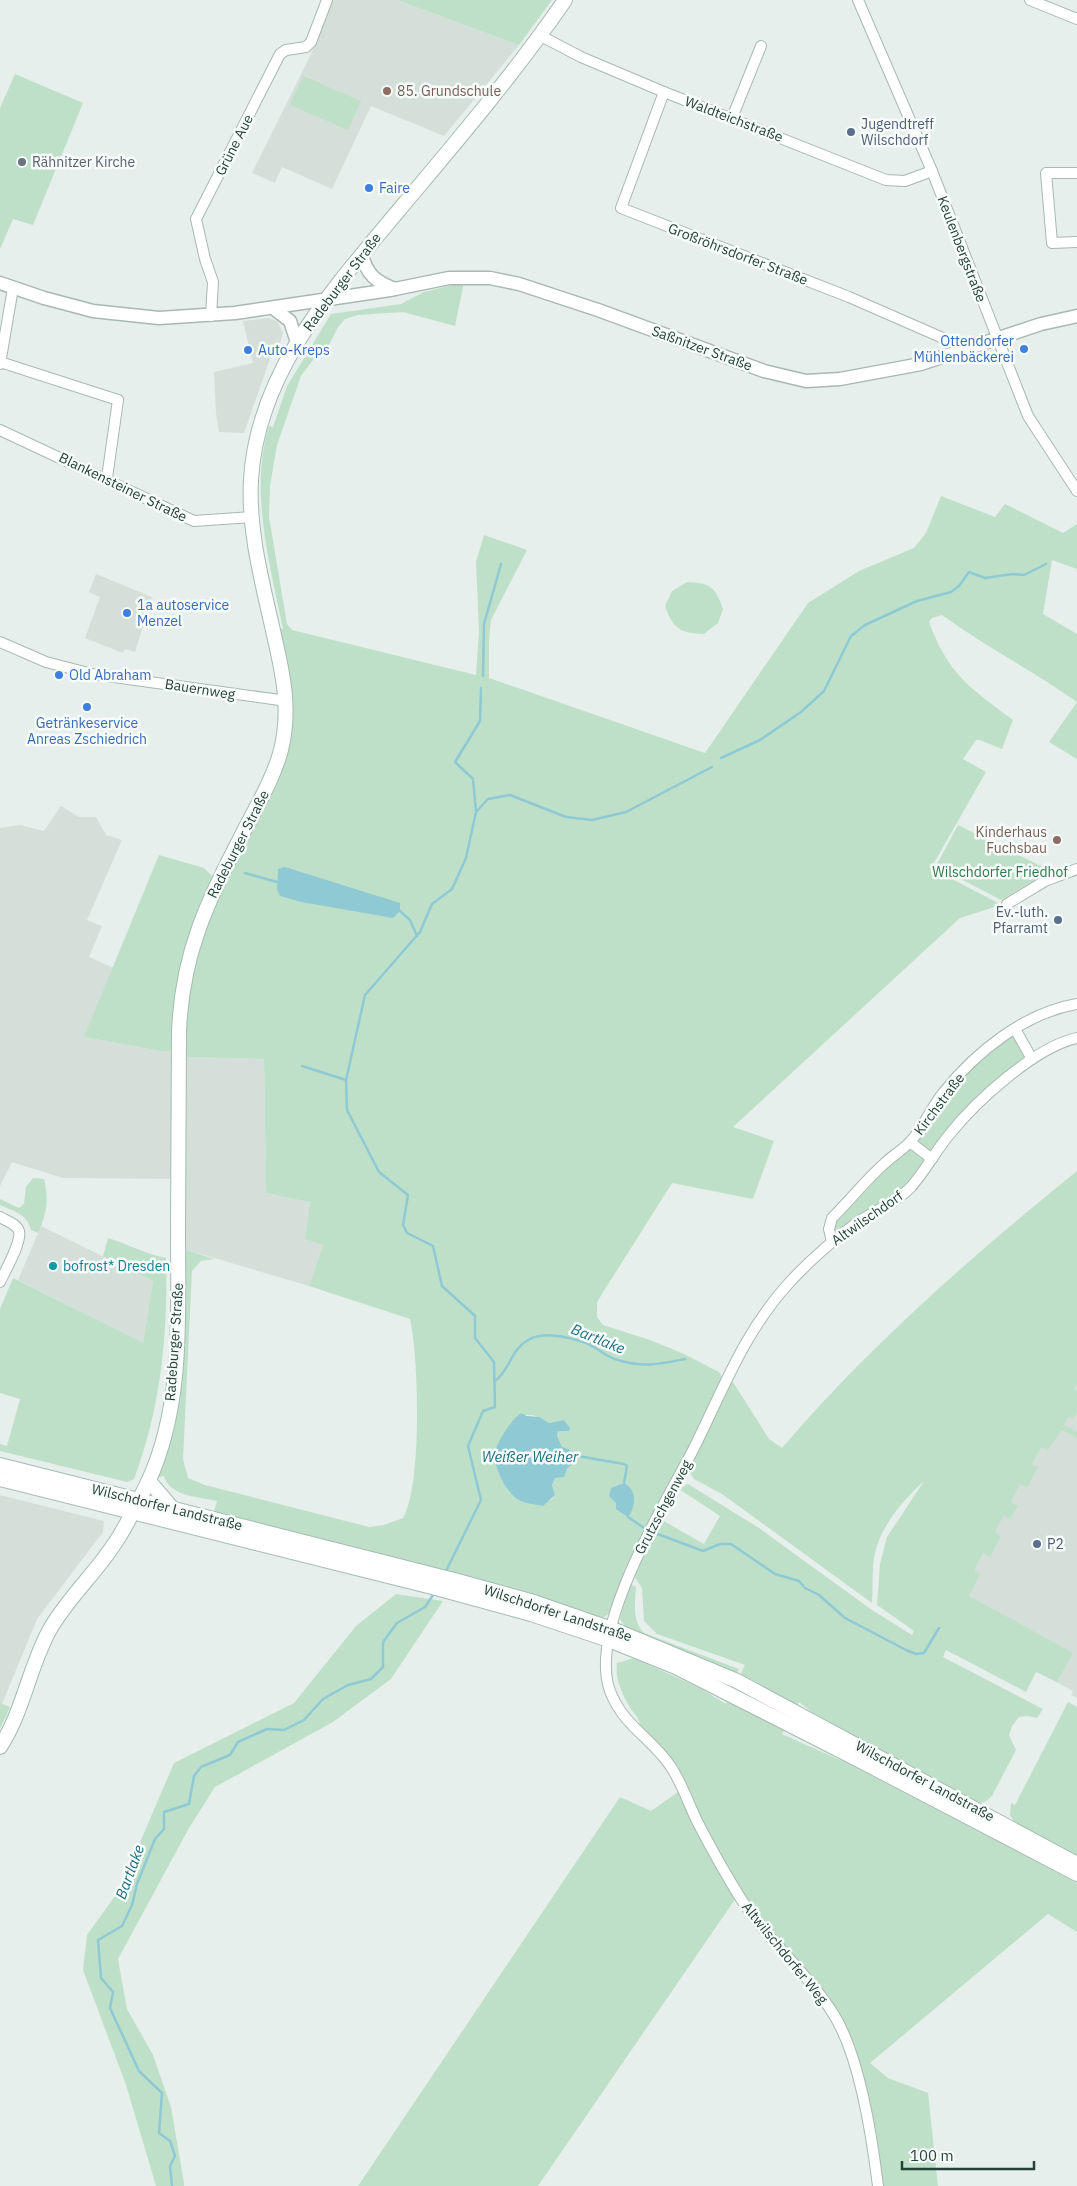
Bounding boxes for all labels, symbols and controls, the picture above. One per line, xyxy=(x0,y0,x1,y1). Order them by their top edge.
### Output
place label: 85. Grundschule xyxy=(397,82,501,100)
marker: 85. Grundschule xyxy=(381,85,393,97)
street label: Waldteichstraße xyxy=(682,92,786,146)
street label: Grüne Aue xyxy=(211,111,257,179)
place label: Jugendtreff Wilschdorf xyxy=(861,115,934,149)
marker: Jugendtreff Wilschdorf xyxy=(845,126,857,138)
place label: Rähnitzer Kirche xyxy=(32,153,136,171)
marker: Rähnitzer Kirche xyxy=(16,156,28,168)
place label: Faire xyxy=(379,179,410,197)
marker: Faire xyxy=(363,182,375,194)
street label: Keulenbergstraße xyxy=(933,193,991,305)
street label: Großröhrsdorfer Straße xyxy=(666,219,811,289)
street label: Radeburger Straße xyxy=(299,229,385,335)
street label: Saßnitzer Straße xyxy=(649,321,755,375)
place label: Ottendorfer Mühlenbäckerei xyxy=(914,332,1014,366)
place label: Auto-Kreps xyxy=(258,341,330,359)
marker: Ottendorfer Mühlenbäckerei xyxy=(1018,343,1030,355)
marker: Auto-Kreps xyxy=(242,344,254,356)
street label: Blankensteiner Straße xyxy=(56,448,190,526)
place label: 1a autoservice Menzel xyxy=(137,596,229,630)
marker: 1a autoservice Menzel xyxy=(121,607,133,619)
place label: Old Abraham xyxy=(69,666,151,684)
marker: Old Abraham xyxy=(53,669,65,681)
street label: Bauernweg xyxy=(164,675,237,704)
marker: Getränkeservice Anreas Zschiedrich xyxy=(81,701,93,713)
place label: Getränkeservice Anreas Zschiedrich xyxy=(27,714,147,748)
street label: Radeburger Straße xyxy=(203,787,273,901)
place label: Kinderhaus Fuchsbau xyxy=(976,823,1047,857)
marker: Kinderhaus Fuchsbau xyxy=(1051,834,1063,846)
park label: Wilschdorfer Friedhof xyxy=(932,863,1068,881)
place label: Ev.-luth. Pfarramt xyxy=(993,903,1048,937)
marker: Ev.-luth. Pfarramt xyxy=(1052,914,1064,926)
street label: Kirchstraße xyxy=(910,1069,968,1139)
street label: Altwilschdorf xyxy=(828,1187,907,1249)
place label: bofrost* Dresden xyxy=(63,1257,170,1275)
marker: bofrost* Dresden xyxy=(47,1260,59,1272)
street label: Radeburger Straße xyxy=(161,1282,187,1402)
water label: Bartlake xyxy=(569,1319,628,1358)
water label: Weißer Weiher xyxy=(482,1447,579,1466)
street label: Grutzschgenweg xyxy=(630,1456,696,1557)
street label: Wilschdorfer Landstraße xyxy=(90,1480,245,1535)
place label: P2 xyxy=(1047,1535,1064,1553)
marker: P2 xyxy=(1031,1538,1043,1550)
street label: Wilschdorfer Landstraße xyxy=(482,1581,635,1646)
street label: Wilschdorfer Landstraße xyxy=(852,1737,998,1825)
water label: Bartlake xyxy=(111,1842,148,1902)
street label: Altwilschdorfer Weg xyxy=(738,1898,832,2008)
scale bar xyxy=(902,2138,1034,2170)
text: 100 m xyxy=(910,2146,954,2165)

